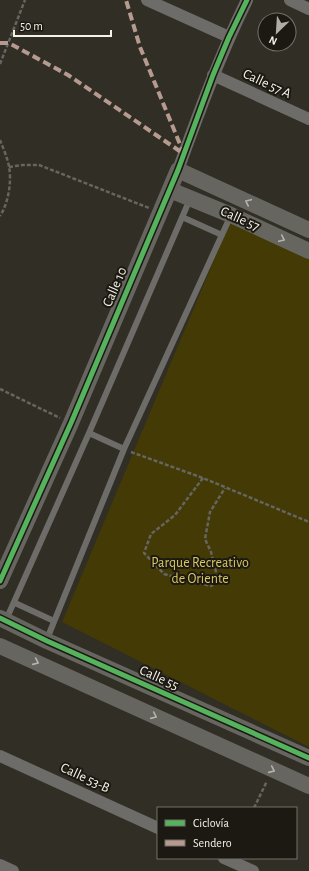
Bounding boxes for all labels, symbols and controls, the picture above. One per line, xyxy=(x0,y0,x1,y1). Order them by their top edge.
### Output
scale bar xyxy=(14,12,111,38)
north arrow xyxy=(257,12,297,52)
text: 50 m xyxy=(20,20,43,32)
text: N xyxy=(267,34,279,47)
street label: Calle 57 A xyxy=(241,67,293,101)
one-way arrow xyxy=(245,199,252,207)
street label: Calle 57 xyxy=(218,204,262,234)
one-way arrow xyxy=(278,234,286,242)
street label: Calle 10 xyxy=(100,265,130,309)
park label: Parque Recreativo de Oriente xyxy=(151,556,249,586)
one-way arrow xyxy=(31,657,39,665)
street label: Calle 55 xyxy=(137,663,181,693)
one-way arrow xyxy=(150,711,157,719)
street label: Calle 53-B xyxy=(58,761,112,795)
one-way arrow xyxy=(268,765,276,773)
legend xyxy=(157,807,297,859)
text: Ciclovía xyxy=(193,817,229,829)
text: Sendero xyxy=(193,837,232,849)

